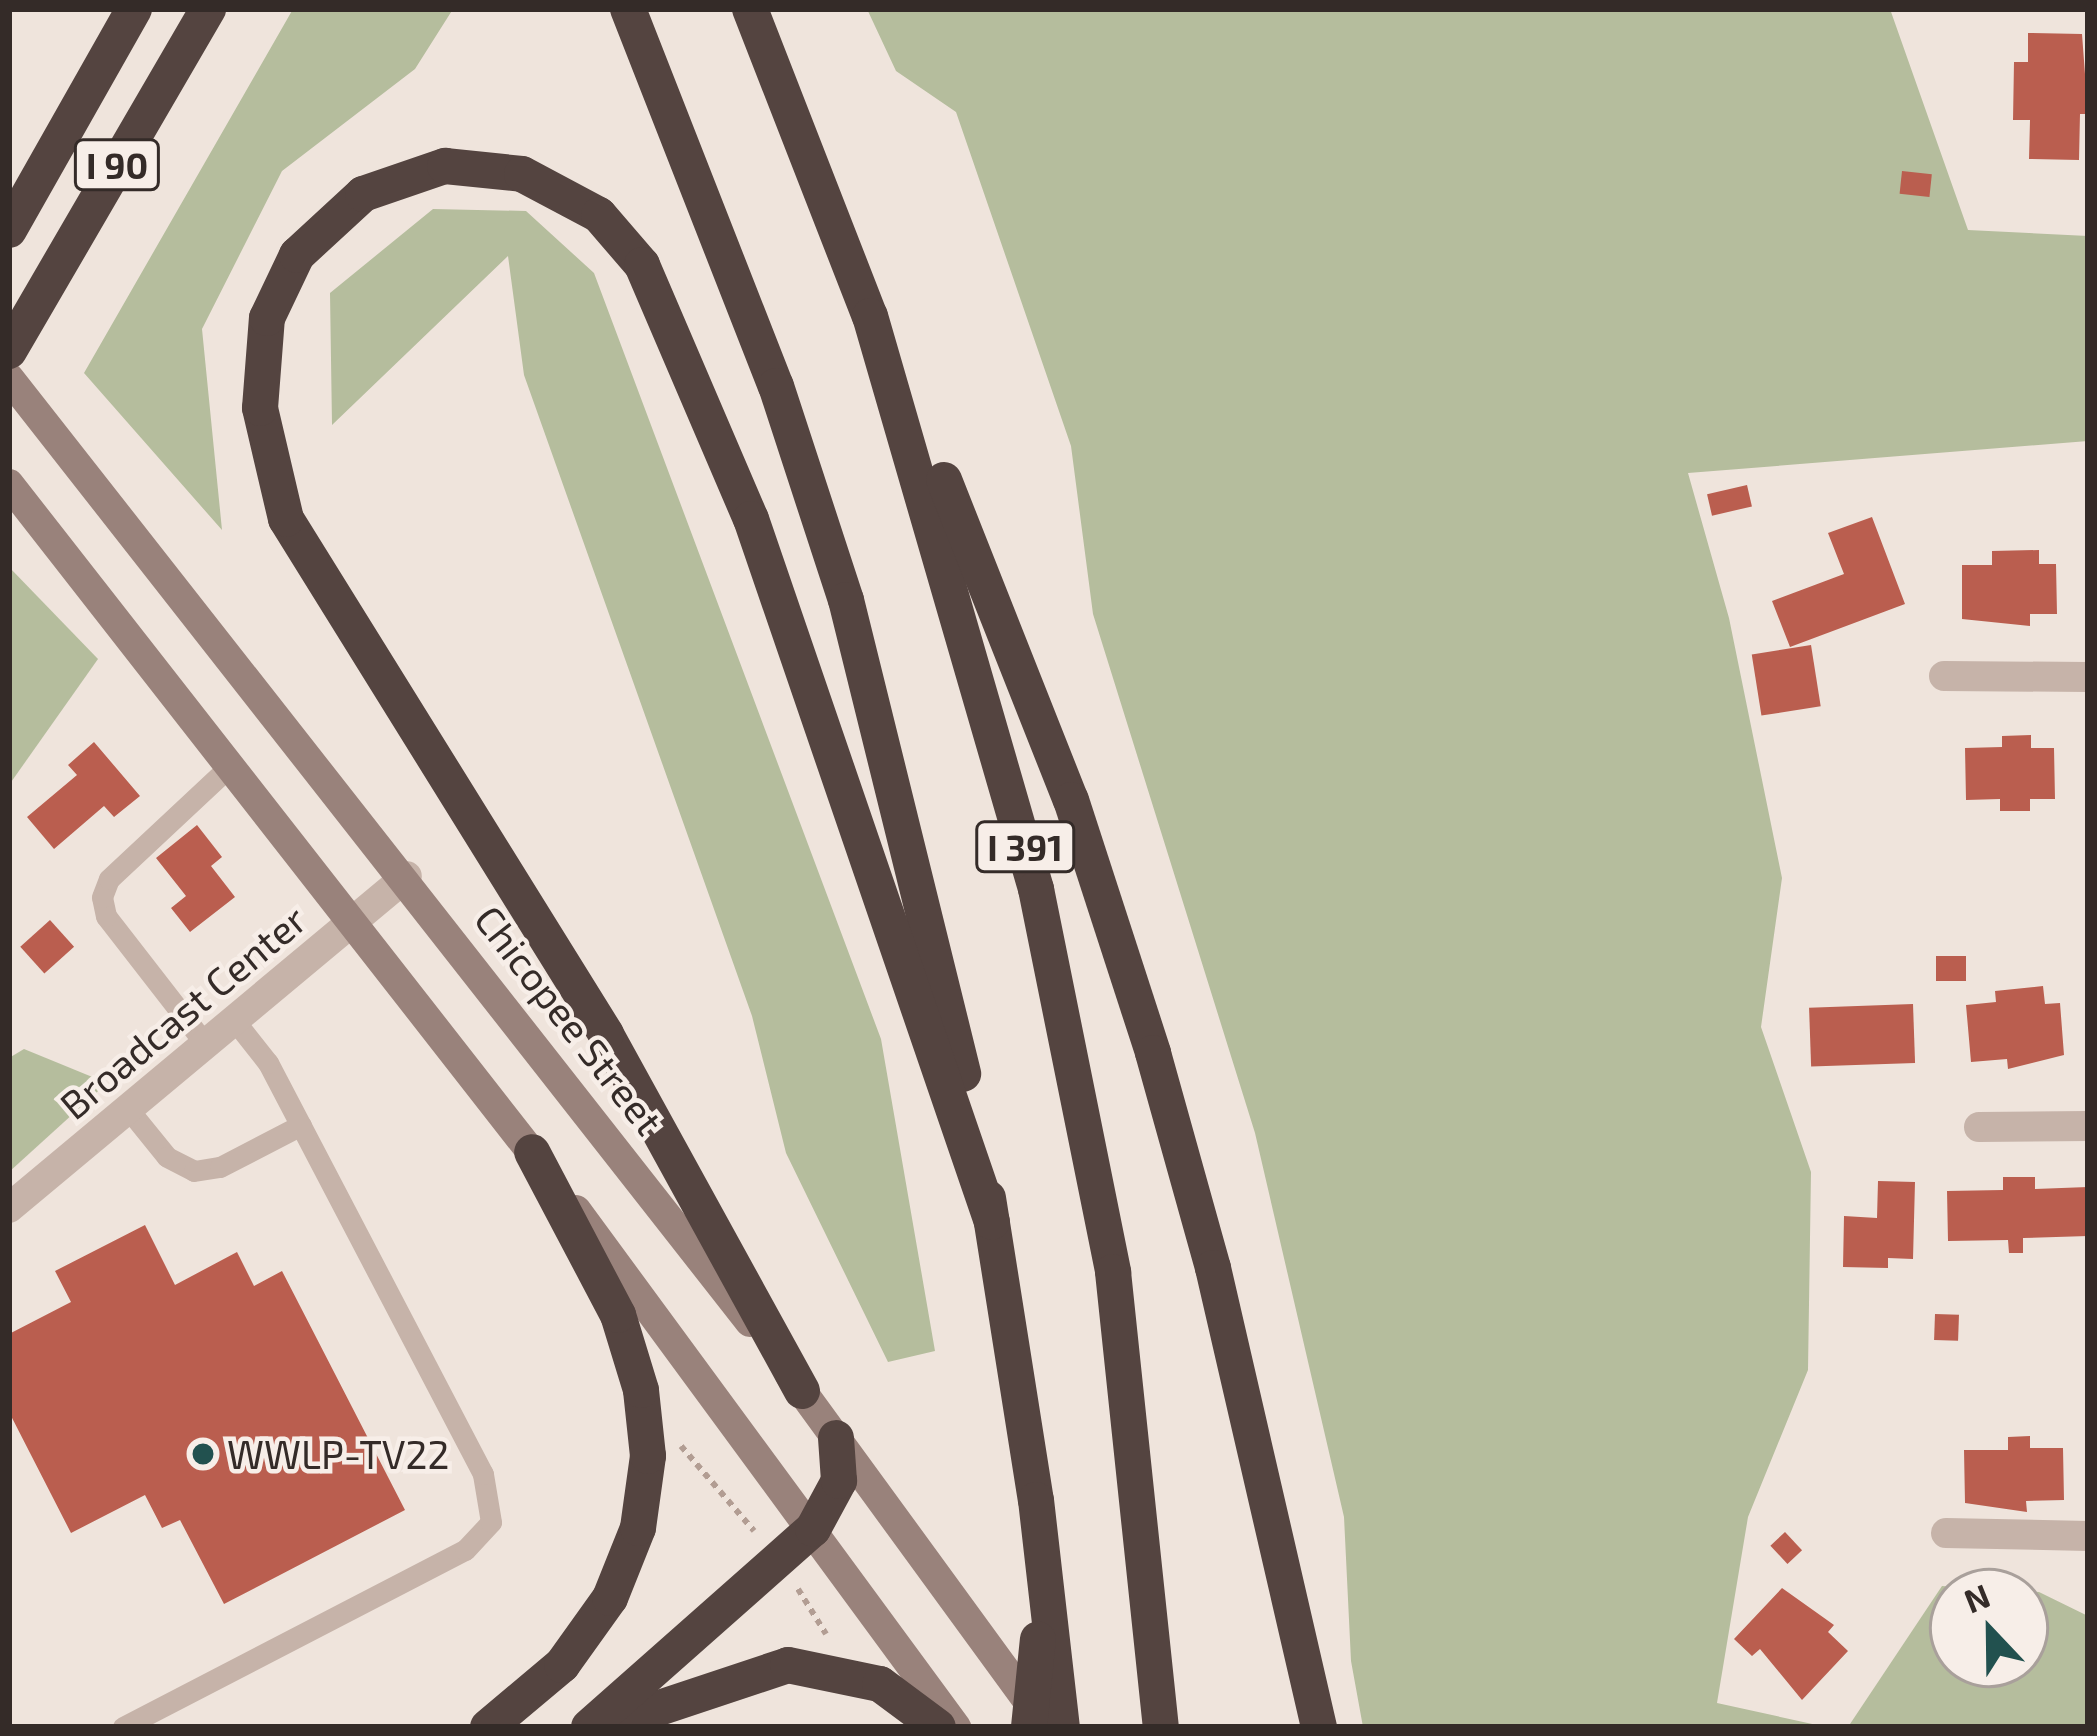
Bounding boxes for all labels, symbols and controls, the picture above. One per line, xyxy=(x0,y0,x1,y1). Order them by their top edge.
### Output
road number: I 90 xyxy=(72,135,162,195)
road number: I 391 xyxy=(974,817,1076,877)
street label: Broadcast Center xyxy=(51,896,315,1128)
street label: Chicopee Street xyxy=(465,896,673,1144)
place label: WWLP-TV22 xyxy=(227,1431,449,1477)
marker: WWLP-TV22 xyxy=(190,1441,216,1467)
north arrow xyxy=(1929,1568,2049,1688)
text: N xyxy=(1958,1574,1995,1620)

